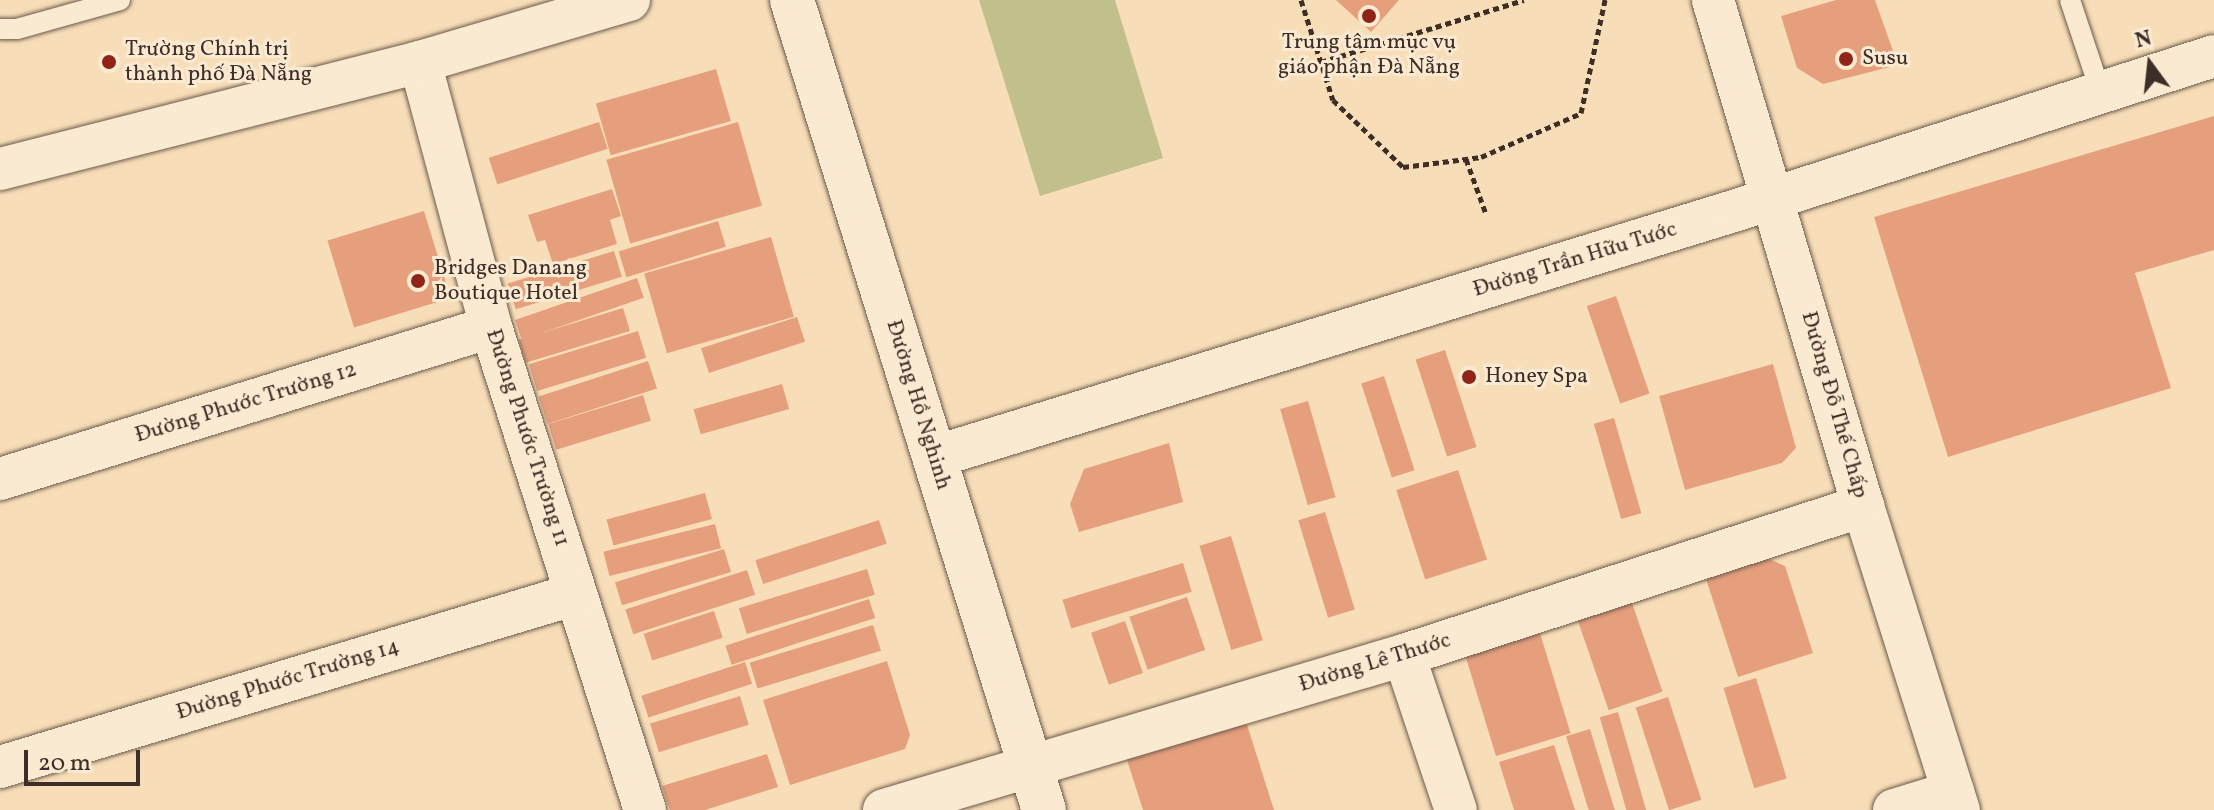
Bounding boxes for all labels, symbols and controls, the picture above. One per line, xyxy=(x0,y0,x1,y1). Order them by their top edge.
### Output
marker: Trung tâm mục vụ giáo phận Đà Nẵng xyxy=(1360,7,1378,25)
text: N xyxy=(2132,23,2155,57)
north arrow xyxy=(2110,24,2190,104)
place label: Trung tâm mục vụ giáo phận Đà Nẵng xyxy=(1278,29,1460,80)
place label: Trường Chính trị thành phố Đà Nẵng xyxy=(125,36,312,88)
place label: Susu xyxy=(1862,46,1908,72)
marker: Susu xyxy=(1837,50,1855,68)
marker: Trường Chính trị thành phố Đà Nẵng xyxy=(100,53,118,71)
street label: Đường Trần Hữu Tước xyxy=(1469,216,1681,304)
place label: Bridges Danang Boutique Hotel xyxy=(434,255,587,306)
marker: Bridges Danang Boutique Hotel xyxy=(409,272,427,290)
street label: Đường Đỗ Thế Chấp xyxy=(1795,308,1873,502)
street label: Đường Hồ Nghinh xyxy=(880,317,956,493)
street label: Đường Phước Trường 11 xyxy=(479,326,575,550)
street label: Đường Phước Trường 12 xyxy=(132,357,360,449)
place label: Honey Spa xyxy=(1485,364,1589,390)
marker: Honey Spa xyxy=(1460,368,1478,386)
street label: Đường Lê Thước xyxy=(1296,627,1454,699)
street label: Đường Phước Trường 14 xyxy=(173,633,403,727)
scale bar xyxy=(28,734,144,784)
text: 20 m xyxy=(38,747,91,781)

